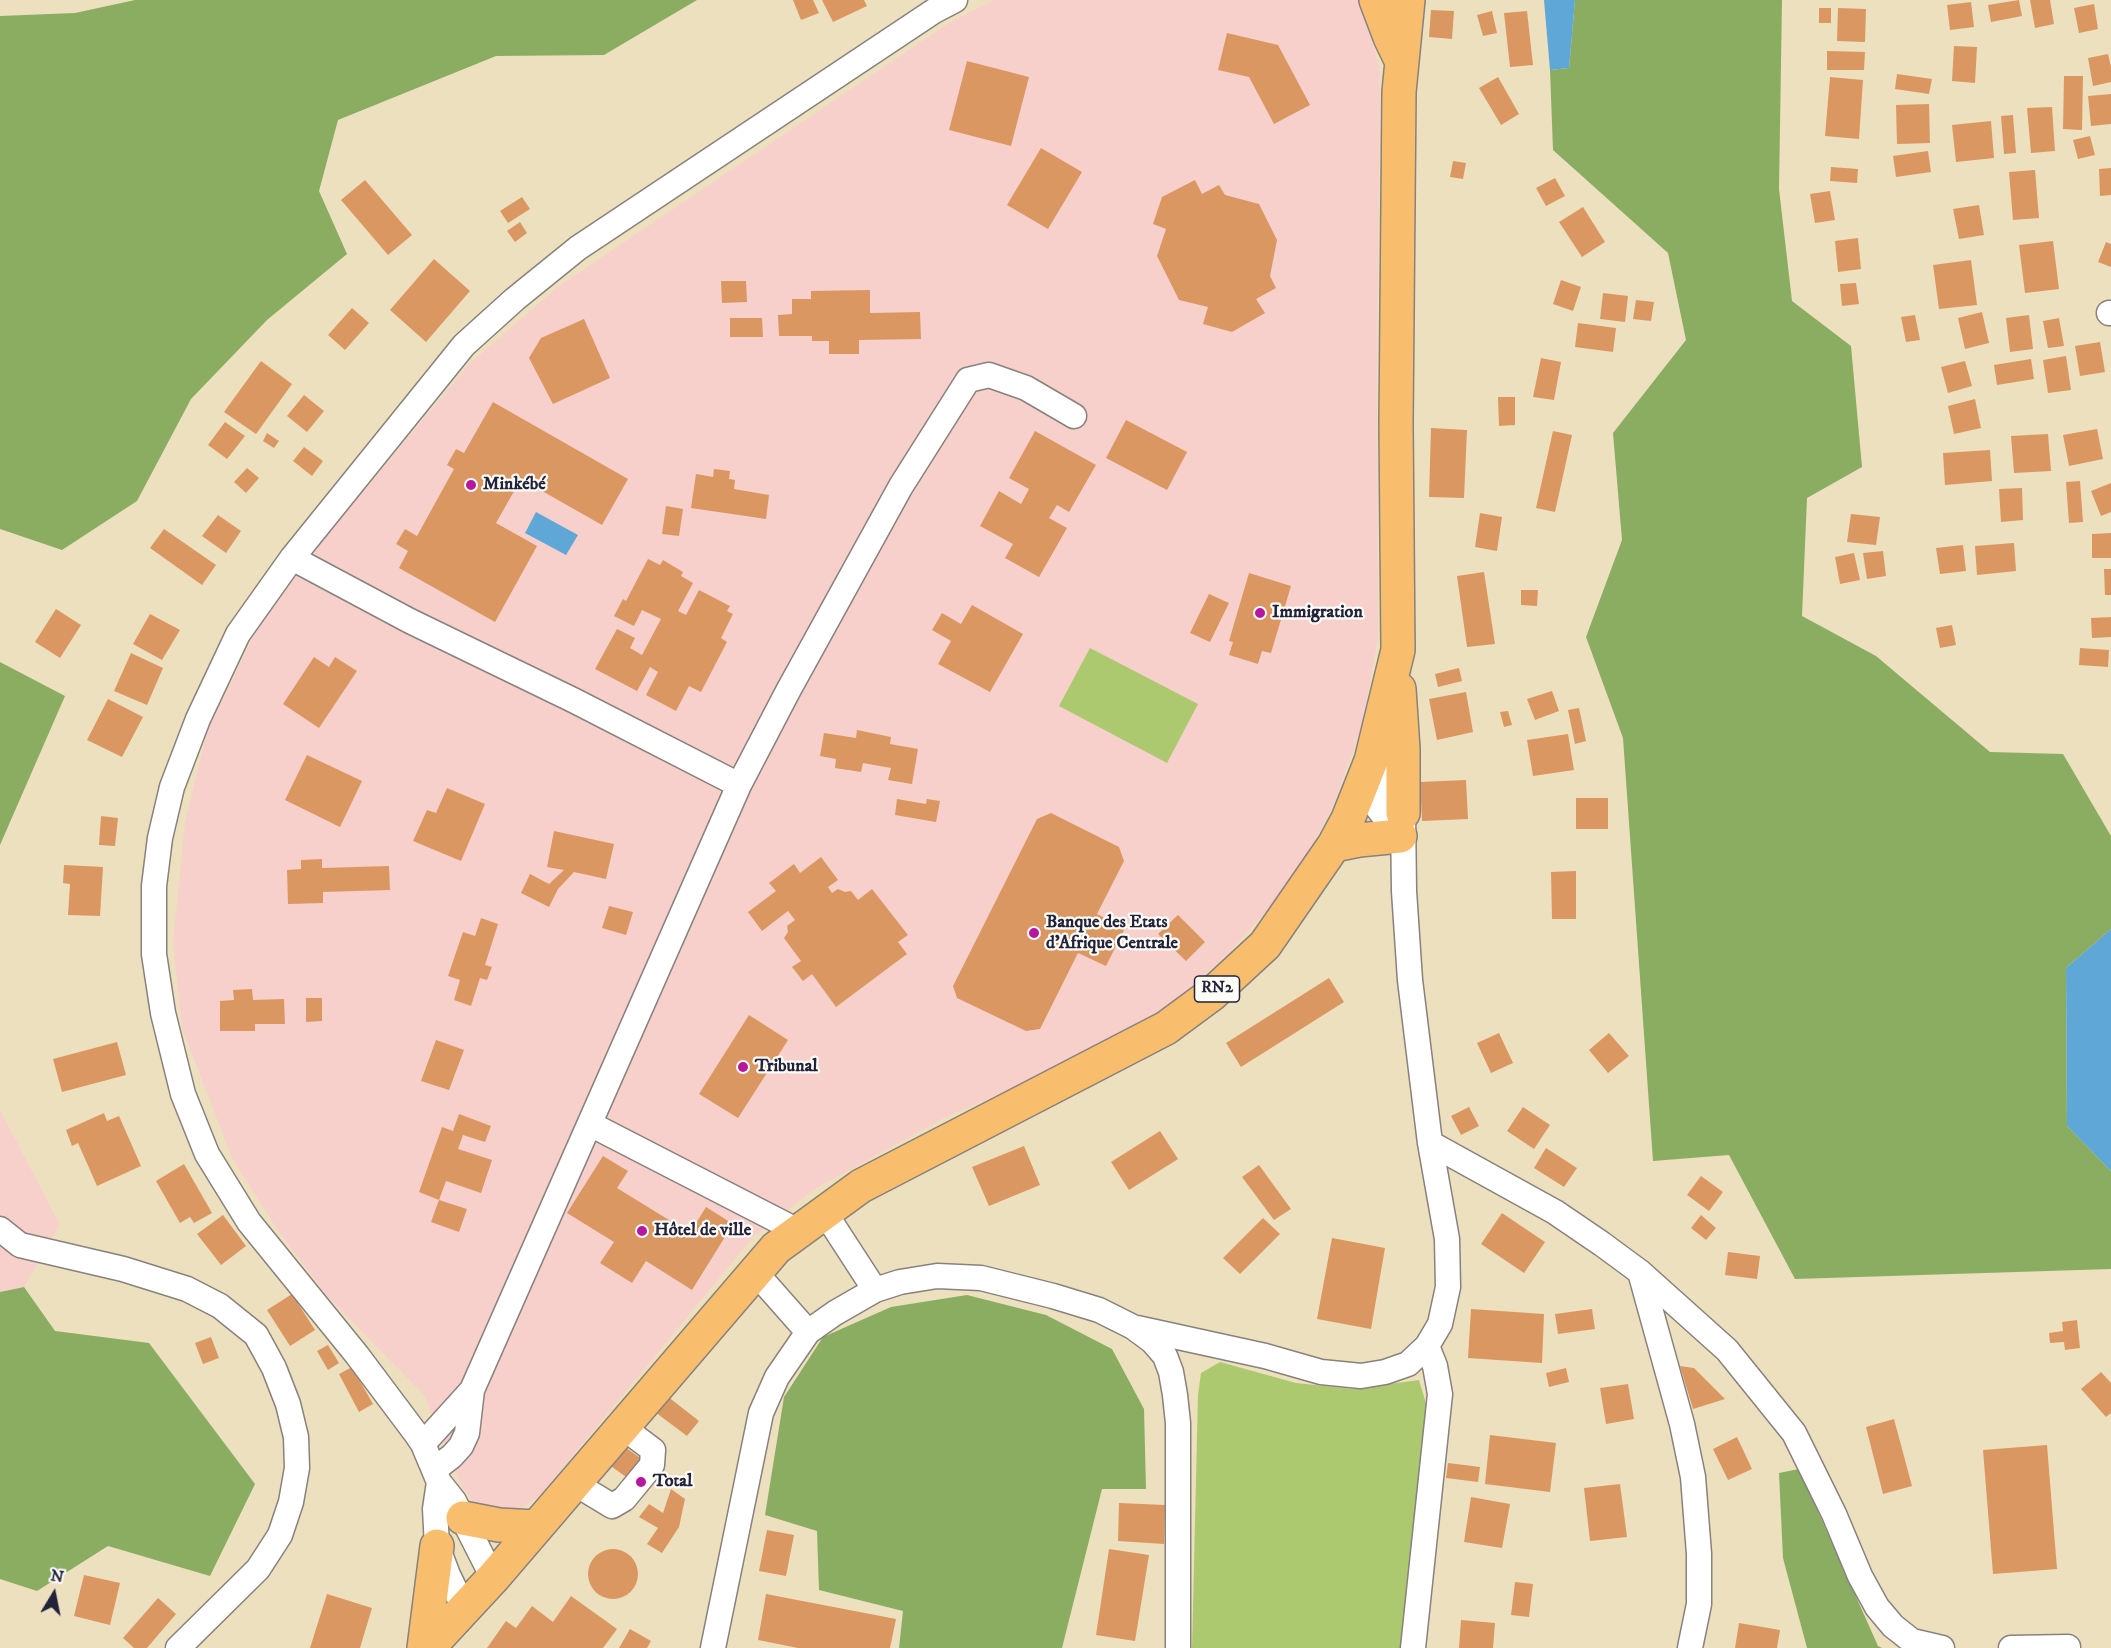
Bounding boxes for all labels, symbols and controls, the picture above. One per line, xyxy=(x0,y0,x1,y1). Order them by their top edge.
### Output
place label: Minkébé xyxy=(483,474,546,496)
marker: Minkébé xyxy=(464,478,478,492)
place label: Immigration xyxy=(1272,602,1363,624)
marker: Immigration xyxy=(1253,606,1267,620)
place label: Banque des Etats d'Afrique Centrale xyxy=(1046,912,1178,954)
marker: Banque des Etats d'Afrique Centrale xyxy=(1027,926,1041,940)
road number: RN2 xyxy=(1194,976,1240,1002)
place label: Tribunal xyxy=(755,1056,818,1078)
marker: Tribunal xyxy=(736,1060,750,1074)
place label: Hôtel de ville xyxy=(654,1220,751,1242)
marker: Hôtel de ville xyxy=(635,1224,649,1238)
place label: Total xyxy=(653,1471,692,1493)
marker: Total xyxy=(634,1475,648,1489)
north arrow xyxy=(24,1564,84,1624)
text: N xyxy=(49,1565,65,1587)

